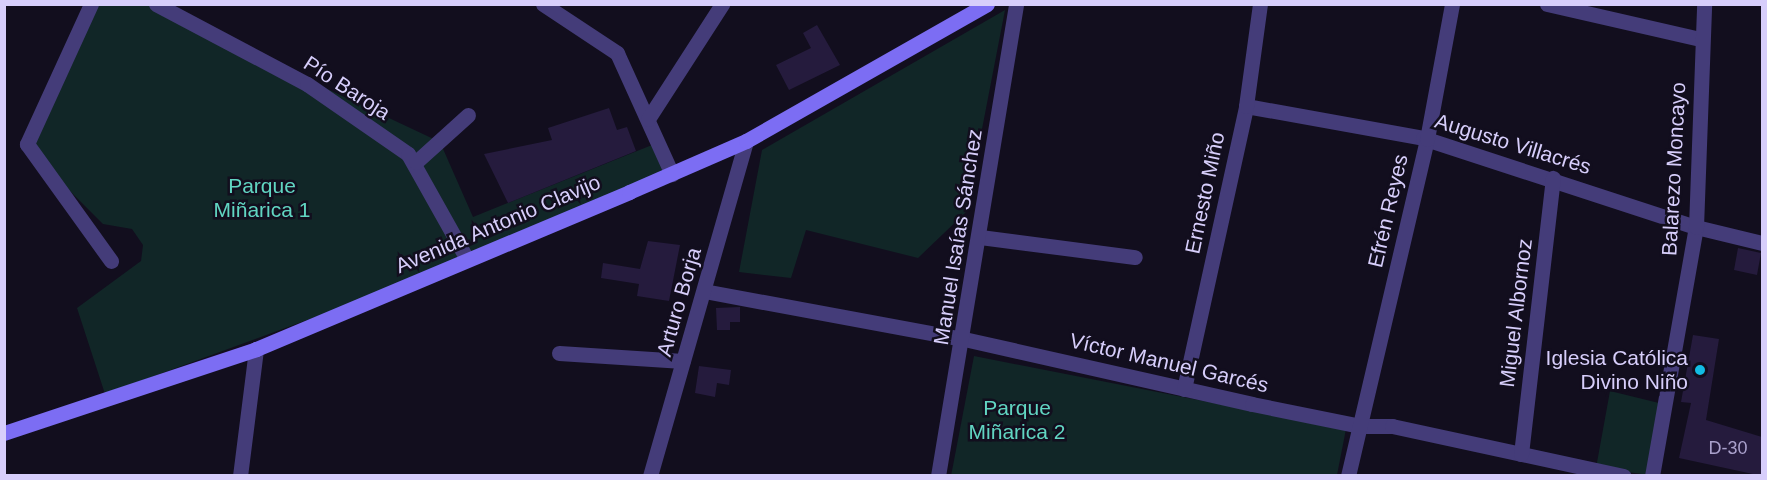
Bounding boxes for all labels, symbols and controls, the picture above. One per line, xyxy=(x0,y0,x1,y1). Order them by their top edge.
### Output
street label: Pío Baroja xyxy=(299,51,395,125)
street label: Balarezo Moncayo xyxy=(1657,81,1691,257)
street label: Augusto Villacrés xyxy=(1432,108,1594,180)
street label: Manuel Isaías Sánchez xyxy=(928,127,988,347)
street label: Ernesto Miño xyxy=(1180,130,1230,256)
street label: Efrén Reyes xyxy=(1363,152,1413,270)
street label: Avenida Antonio Clavijo xyxy=(391,169,605,279)
park label: Parque Miñarica 1 xyxy=(214,173,310,223)
street label: Miguel Albornoz xyxy=(1494,237,1538,389)
street label: Arturo Borja xyxy=(651,245,707,359)
street label: Víctor Manuel Garcés xyxy=(1067,328,1271,398)
place label: Iglesia Católica Divino Niño xyxy=(1546,345,1688,395)
marker: Iglesia Católica Divino Niño xyxy=(1693,363,1707,377)
park label: Parque Miñarica 2 xyxy=(969,395,1065,445)
house number: D-30 xyxy=(1708,437,1748,459)

